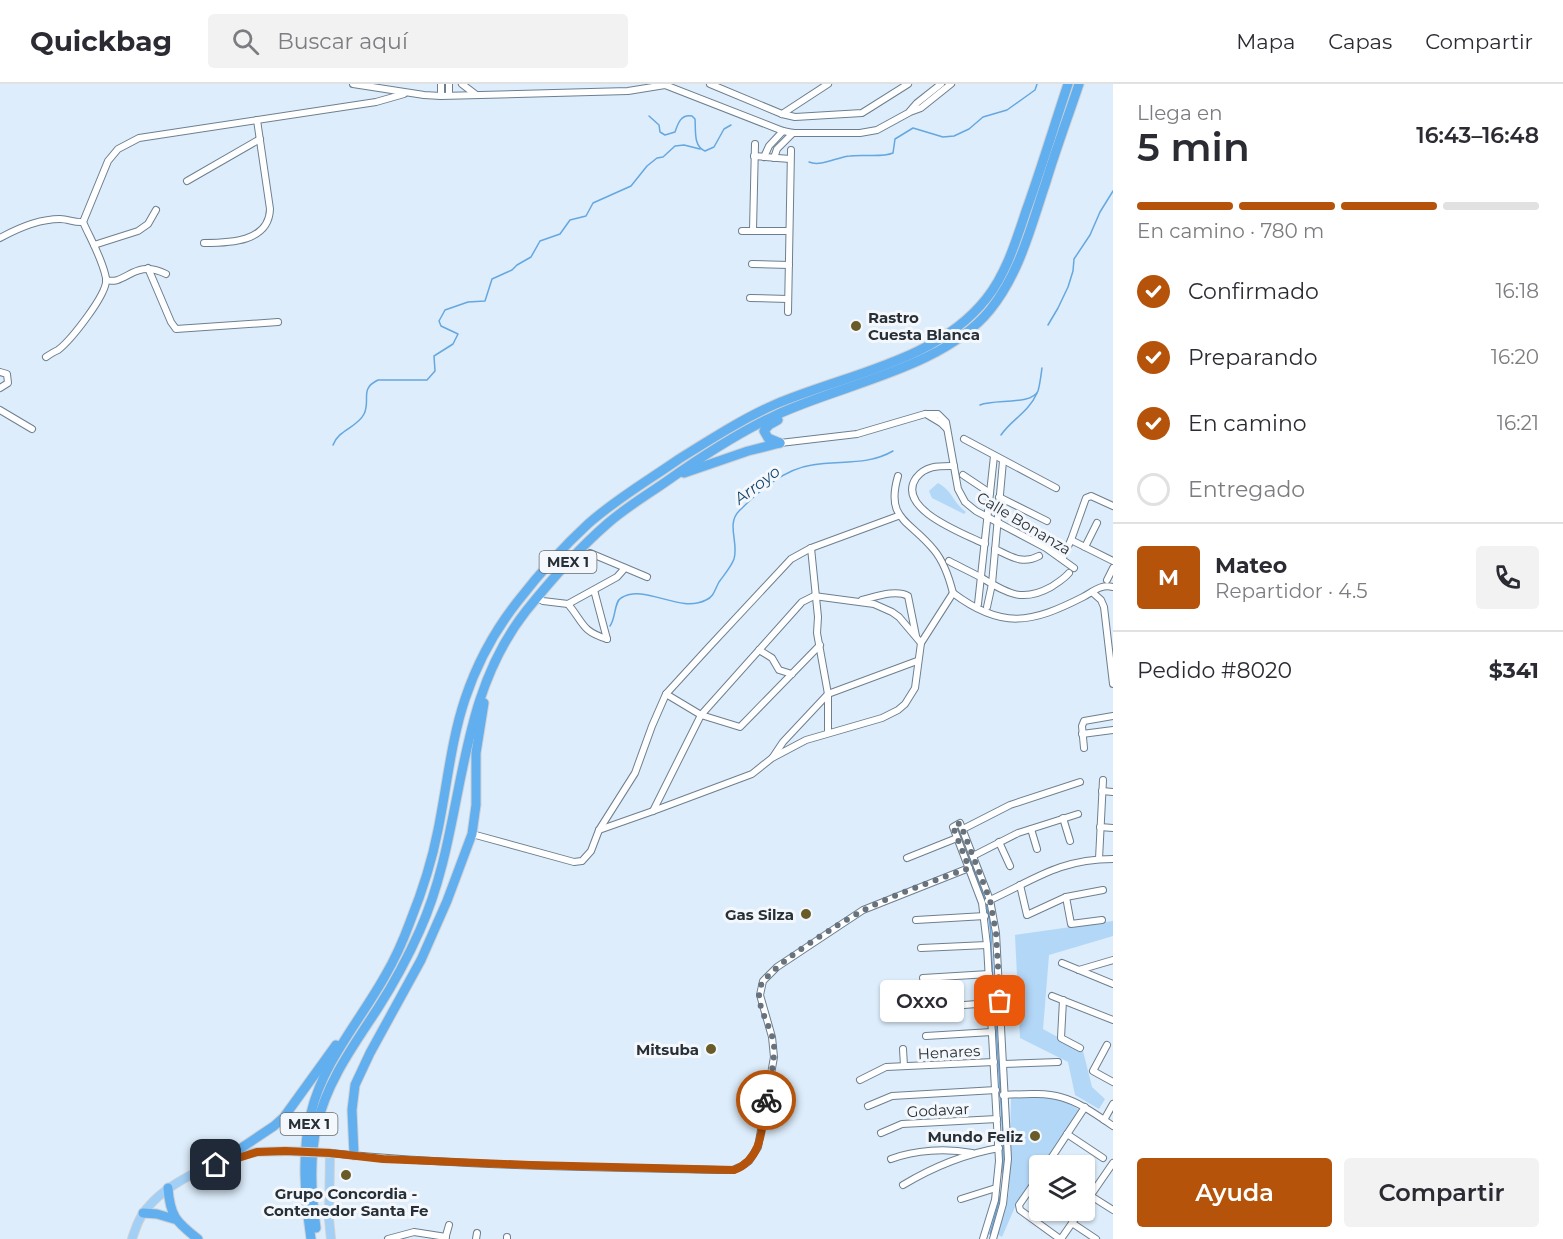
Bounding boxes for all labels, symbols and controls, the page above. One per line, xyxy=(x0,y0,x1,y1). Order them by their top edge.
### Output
search box xyxy=(208,14,628,68)
text: Quickbag xyxy=(30,24,172,58)
icon: search xyxy=(229,25,262,58)
text: Buscar aquí xyxy=(277,28,408,55)
text: Mapa xyxy=(1236,29,1295,54)
text: Capas xyxy=(1328,29,1392,54)
text: Compartir xyxy=(1425,29,1533,54)
text: Llega en xyxy=(1137,101,1223,125)
text: 16:43–16:48 xyxy=(1416,122,1539,149)
text: 5 min xyxy=(1137,123,1250,171)
text: En camino · 780 m xyxy=(1137,219,1324,243)
icon: check xyxy=(1137,275,1170,308)
text: Confirmado xyxy=(1188,278,1319,305)
text: 16:18 xyxy=(1495,279,1539,303)
place label: Rastro Cuesta Blanca xyxy=(868,308,980,344)
marker: Rastro Cuesta Blanca xyxy=(849,319,863,333)
icon: check xyxy=(1137,341,1170,374)
text: Preparando xyxy=(1188,344,1317,371)
text: 16:20 xyxy=(1491,345,1539,369)
icon: check xyxy=(1137,407,1170,440)
text: En camino xyxy=(1188,410,1307,437)
text: 16:21 xyxy=(1497,411,1539,435)
water label: Arroyo xyxy=(730,462,784,509)
text: Entregado xyxy=(1188,476,1305,503)
street label: Calle Bonanza xyxy=(973,487,1075,559)
button: phone xyxy=(1476,546,1539,609)
road number: MEX 1 xyxy=(540,551,596,573)
text: Mateo xyxy=(1215,552,1287,579)
text: M xyxy=(1158,564,1179,591)
text: Repartidor · 4.5 xyxy=(1215,579,1367,603)
text: Pedido #8020 xyxy=(1137,657,1292,684)
text: $341 xyxy=(1489,657,1539,684)
place label: Gas Silza xyxy=(725,905,794,924)
marker: Gas Silza xyxy=(799,907,813,921)
pin xyxy=(974,975,1025,1026)
callout: Oxxo xyxy=(880,980,964,1022)
icon: bag xyxy=(983,984,1016,1017)
text: Oxxo xyxy=(896,989,948,1013)
place label: Mitsuba xyxy=(636,1040,699,1059)
street label: Henares xyxy=(917,1041,981,1063)
marker: Mitsuba xyxy=(704,1042,718,1056)
courier xyxy=(736,1070,796,1130)
icon: bike xyxy=(750,1084,783,1117)
street label: Godavar xyxy=(906,1099,970,1121)
road number: MEX 1 xyxy=(280,1113,338,1135)
place label: Mundo Feliz xyxy=(927,1127,1023,1146)
marker: Mundo Feliz xyxy=(1028,1129,1042,1143)
pin xyxy=(190,1139,241,1190)
icon: home xyxy=(199,1148,232,1181)
map controls xyxy=(1029,1155,1095,1221)
button: layers xyxy=(1029,1155,1095,1221)
button: Ayuda xyxy=(1137,1158,1332,1227)
button: Compartir xyxy=(1344,1158,1539,1227)
marker: Grupo Concordia - Contenedor Santa Fe xyxy=(339,1168,353,1182)
place label: Grupo Concordia - Contenedor Santa Fe xyxy=(263,1184,429,1220)

